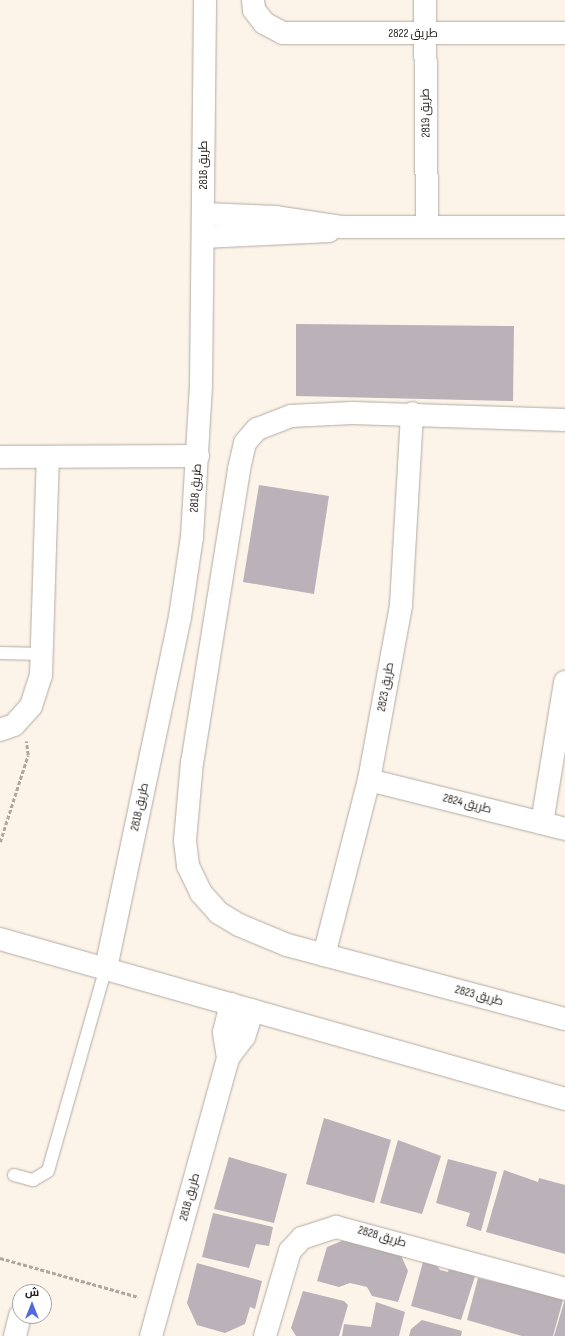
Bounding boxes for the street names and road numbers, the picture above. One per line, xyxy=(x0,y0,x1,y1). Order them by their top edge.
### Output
street label: طريق 2822 xyxy=(388,27,438,41)
street label: طريق 2819 xyxy=(418,88,434,138)
street label: طريق 2818 xyxy=(197,141,211,189)
street label: طريق 2818 xyxy=(187,463,205,513)
street label: طريق 2823 xyxy=(375,661,397,713)
street label: طريق 2818 xyxy=(128,782,152,832)
street label: طريق 2824 xyxy=(441,791,493,817)
street label: طريق 2823 xyxy=(453,983,505,1009)
street label: طريق 2818 xyxy=(177,1171,203,1223)
street label: طريق 2828 xyxy=(356,1223,408,1251)

